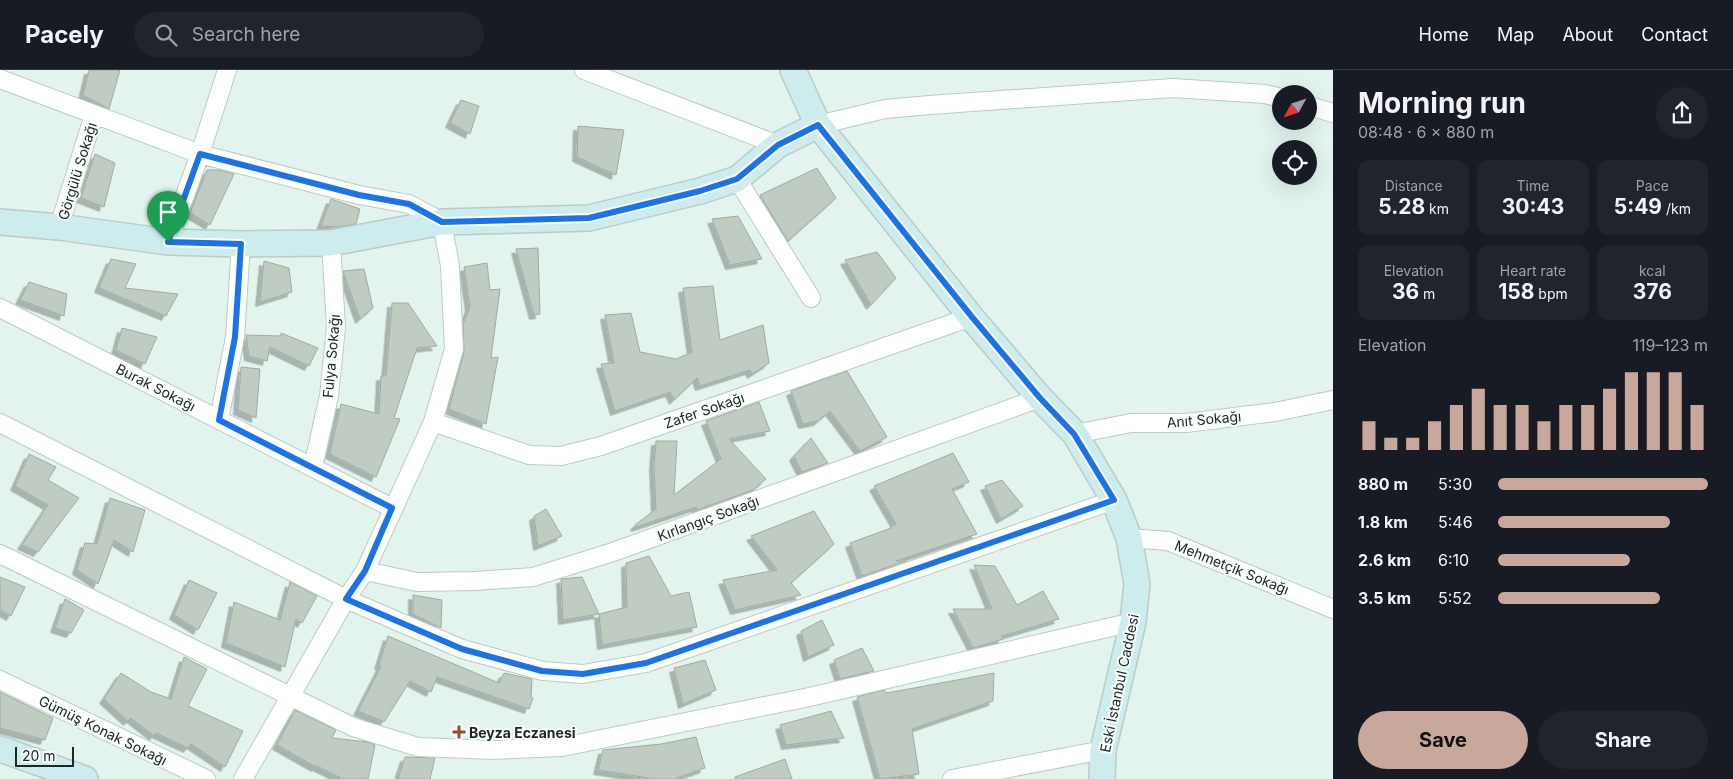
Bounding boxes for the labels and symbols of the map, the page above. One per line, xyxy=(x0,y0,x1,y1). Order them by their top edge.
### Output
north arrow xyxy=(1272,85,1318,130)
street label: Görgülü Sokağı xyxy=(54,120,100,222)
pin xyxy=(147,191,189,242)
street label: Fulya Sokağı xyxy=(319,313,343,399)
street label: Burak Sokağı xyxy=(113,360,199,414)
street label: Zafer Sokağı xyxy=(662,388,746,432)
street label: Anıt Sokağı xyxy=(1166,407,1242,431)
street label: Kırlangıç Sokağı xyxy=(655,492,761,544)
street label: Mehmetçik Sokağı xyxy=(1172,536,1292,598)
street label: Eski İstanbul Caddesi xyxy=(1096,612,1142,754)
street label: Gümüş Konak Sokağı xyxy=(36,692,170,768)
place label: Beyza Eczanesi xyxy=(469,724,576,741)
marker: Beyza Eczanesi xyxy=(453,726,465,738)
scale bar xyxy=(15,744,74,767)

